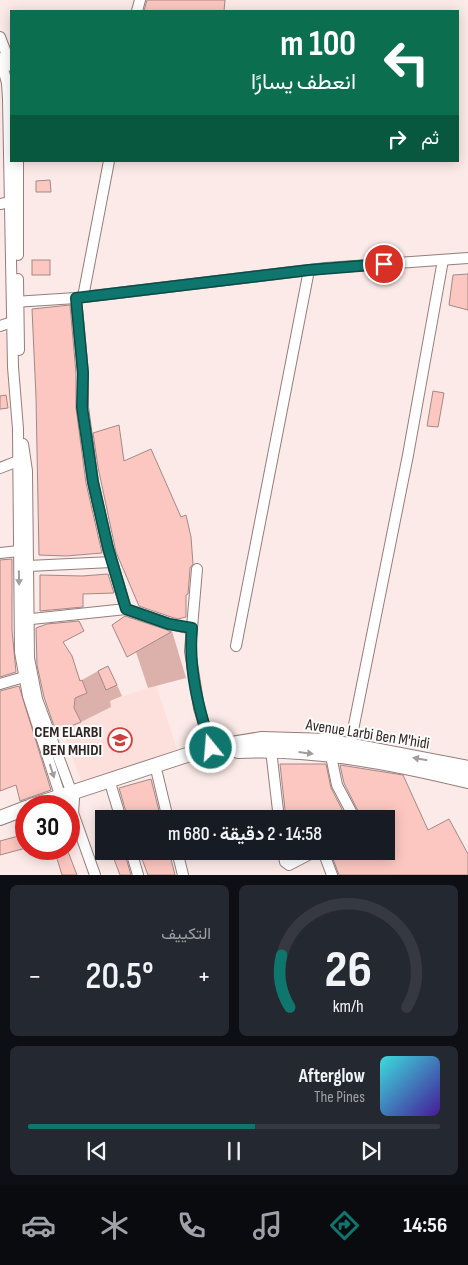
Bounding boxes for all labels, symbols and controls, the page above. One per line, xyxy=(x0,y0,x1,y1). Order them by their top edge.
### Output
text: 100 m xyxy=(280,23,356,66)
icon: left xyxy=(374,30,439,95)
text: انعطف يسارًا xyxy=(251,69,356,96)
icon: right xyxy=(383,125,411,153)
text: ثم xyxy=(421,127,439,150)
pin xyxy=(363,243,405,285)
icon: arrive xyxy=(370,250,398,278)
one-way arrow xyxy=(15,571,23,587)
street label: Avenue Larbi Ben M'hidi xyxy=(304,715,431,754)
position arrow xyxy=(184,721,236,773)
place label: CEM ELARBI BEN MHIDI xyxy=(34,723,102,760)
school or university icon: CEM ELARBI BEN MHIDI xyxy=(107,727,133,753)
one-way arrow xyxy=(298,749,314,757)
one-way arrow xyxy=(412,754,428,762)
one-way arrow xyxy=(49,764,57,779)
speed limit sign: 30 xyxy=(15,795,80,860)
text: 14:58 · 2 دقيقة · 680 m xyxy=(168,823,322,846)
text: التكييف xyxy=(161,925,211,944)
text: 26 xyxy=(325,939,372,1002)
text: 20.5° xyxy=(85,954,154,999)
text: − xyxy=(28,960,42,993)
text: + xyxy=(197,960,211,993)
text: km/h xyxy=(333,996,364,1017)
text: Afterglow xyxy=(299,1065,365,1088)
text: The Pines xyxy=(314,1088,365,1107)
icon: previous xyxy=(83,1137,111,1165)
icon: pause xyxy=(220,1137,248,1165)
icon: next xyxy=(357,1137,385,1165)
icon: car xyxy=(21,1208,56,1243)
icon: climate xyxy=(97,1208,132,1243)
icon: phone xyxy=(174,1208,209,1243)
icon: music xyxy=(250,1208,285,1243)
icon: directions xyxy=(327,1208,362,1243)
text: 14:56 xyxy=(403,1212,447,1239)

